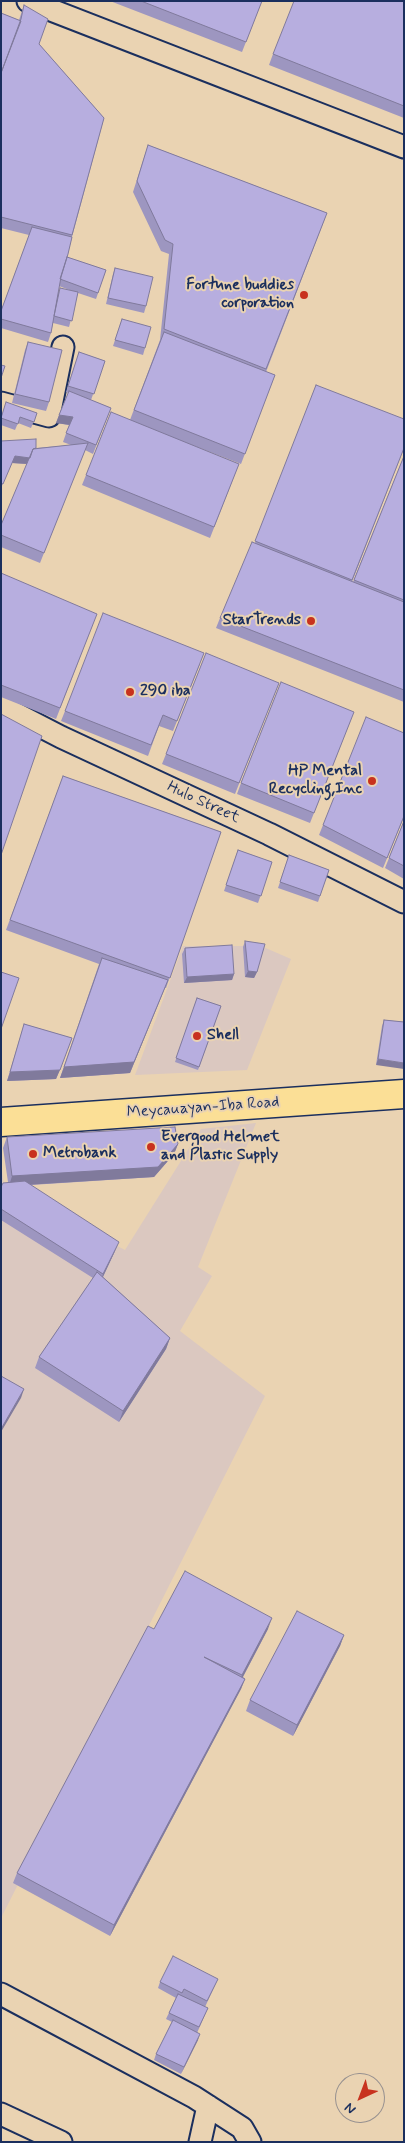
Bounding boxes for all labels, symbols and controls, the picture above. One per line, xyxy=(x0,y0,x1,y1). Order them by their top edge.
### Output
place label: Fortune buddies corporation xyxy=(186,276,294,314)
marker: Fortune buddies corporation xyxy=(298,289,310,301)
place label: StarTrends xyxy=(223,611,301,631)
marker: StarTrends xyxy=(305,615,317,627)
place label: 290 iba xyxy=(140,682,191,702)
marker: 290 iba xyxy=(124,686,136,698)
place label: HP Mental Recycling,Inc xyxy=(269,762,362,800)
marker: HP Mental Recycling,Inc xyxy=(366,775,378,787)
street label: Hulo Street xyxy=(164,778,242,828)
place label: Shell xyxy=(207,1026,239,1046)
marker: Shell xyxy=(191,1030,203,1042)
street label: Meycauayan-Iba Road xyxy=(126,1093,280,1123)
place label: Evergood Helmet and Plastic Supply xyxy=(161,1128,280,1166)
marker: Evergood Helmet and Plastic Supply xyxy=(145,1141,157,1153)
place label: Metrobank xyxy=(43,1144,116,1164)
marker: Metrobank xyxy=(27,1148,39,1160)
north arrow xyxy=(335,2073,385,2123)
text: N xyxy=(341,2098,360,2118)

